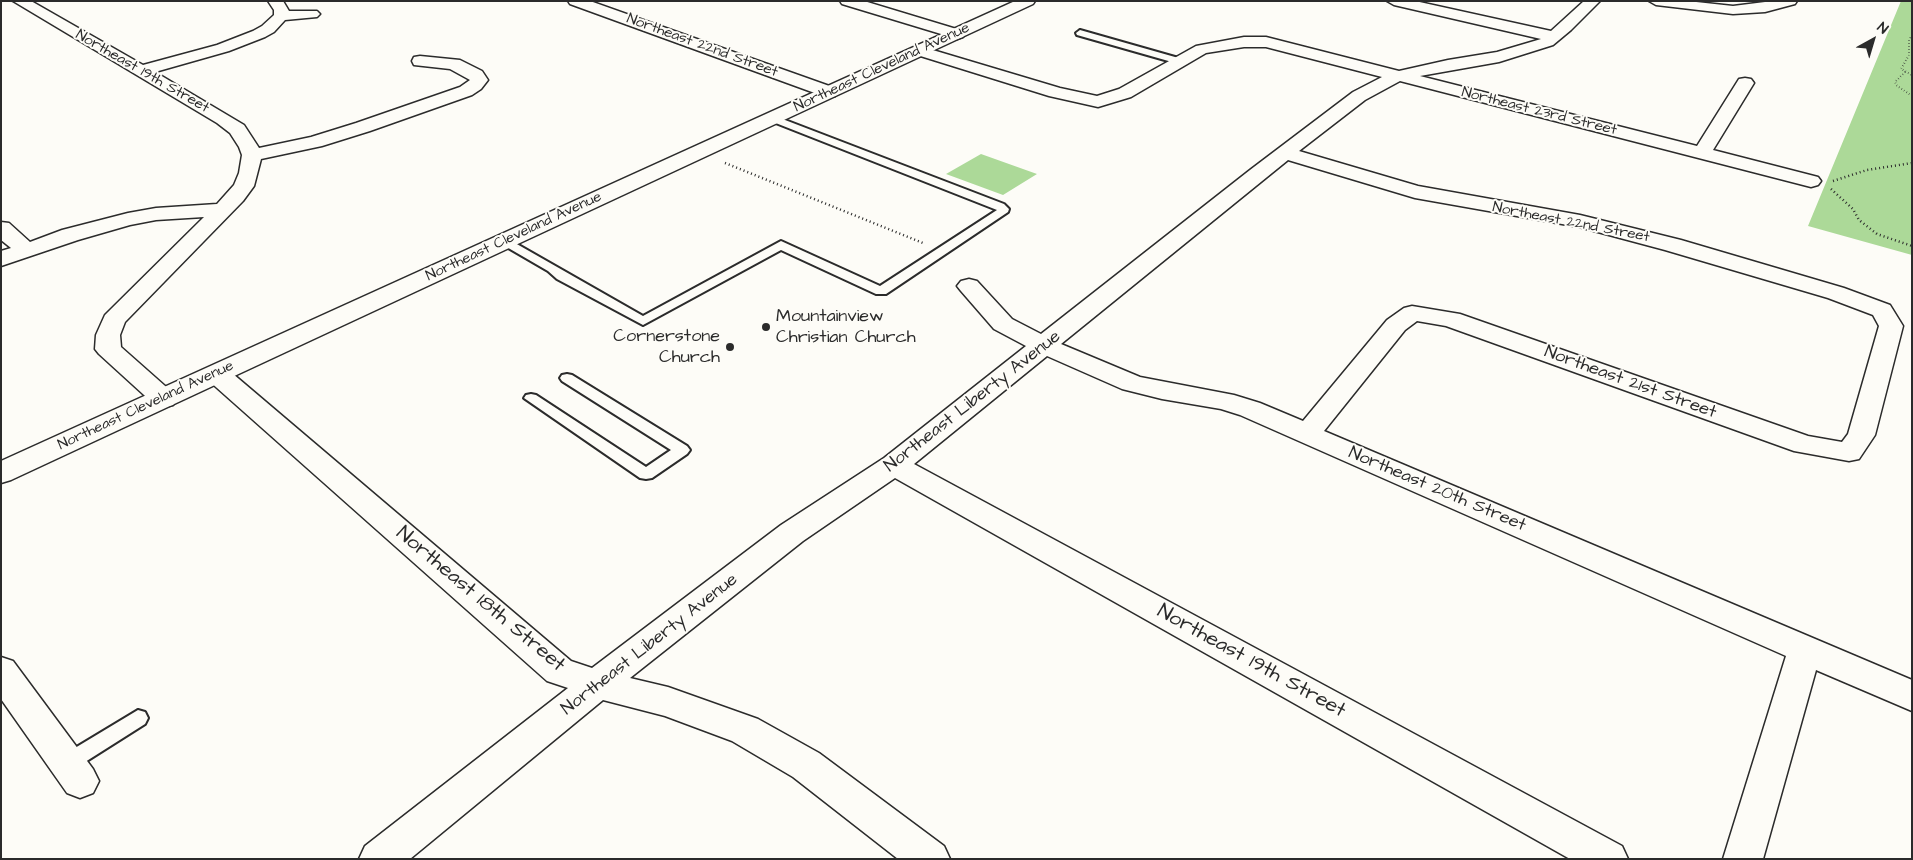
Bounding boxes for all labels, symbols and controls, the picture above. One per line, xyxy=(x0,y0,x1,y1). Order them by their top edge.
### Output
street label: Northeast 22nd Street xyxy=(624,10,780,82)
north arrow xyxy=(1848,15,1898,65)
text: N xyxy=(1873,18,1892,39)
street label: Northeast Cleveland Avenue xyxy=(791,19,973,117)
street label: Northeast 19th Street xyxy=(72,26,212,118)
street label: Northeast 23rd Street xyxy=(1459,84,1619,140)
street label: Northeast Cleveland Avenue xyxy=(423,188,605,286)
street label: Northeast 22nd Street xyxy=(1491,199,1651,247)
place label: Mountainview Christian Church xyxy=(776,306,916,348)
marker: Mountainview Christian Church xyxy=(760,321,772,333)
place label: Cornerstone Church xyxy=(613,326,720,368)
street label: Northeast Liberty Avenue xyxy=(881,326,1065,478)
marker: Cornerstone Church xyxy=(724,341,736,353)
street label: Northeast 21st Street xyxy=(1541,342,1719,424)
street label: Northeast Cleveland Avenue xyxy=(55,357,237,455)
street label: Northeast 20th Street xyxy=(1345,443,1529,537)
street label: Northeast 18th Street xyxy=(390,522,570,678)
street label: Northeast Liberty Avenue xyxy=(558,569,742,721)
street label: Northeast 19th Street xyxy=(1152,600,1350,724)

